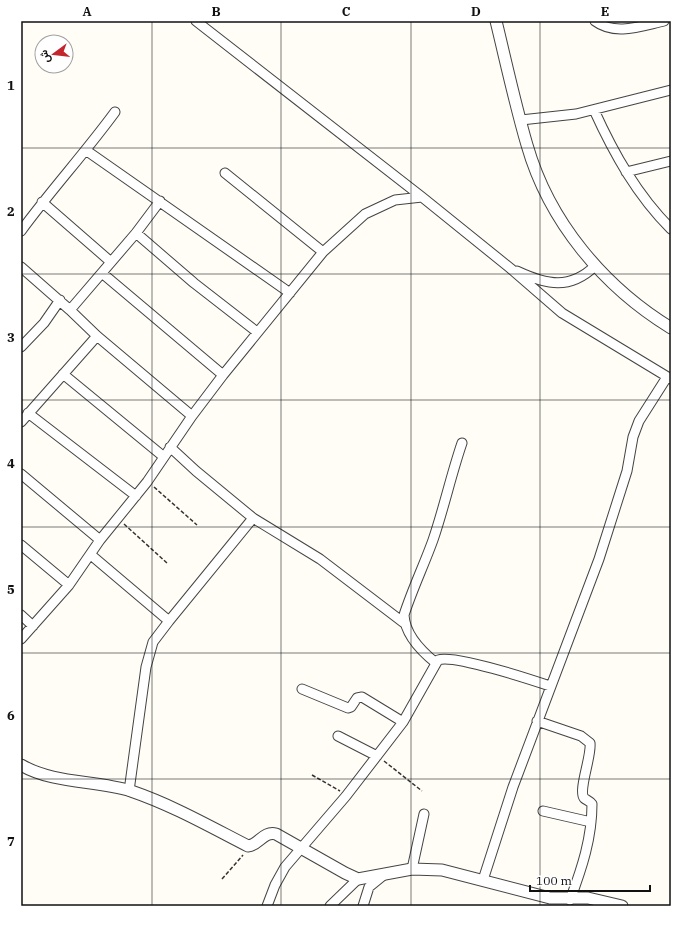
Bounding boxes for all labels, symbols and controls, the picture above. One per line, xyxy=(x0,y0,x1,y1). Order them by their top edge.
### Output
text: A xyxy=(82,3,92,20)
text: B xyxy=(211,3,221,20)
text: C xyxy=(342,3,351,20)
text: D xyxy=(471,3,481,20)
text: E xyxy=(601,3,609,20)
north arrow xyxy=(34,34,74,74)
text: ش xyxy=(36,48,53,65)
text: 1 xyxy=(7,77,15,94)
text: 2 xyxy=(7,203,15,220)
text: 3 xyxy=(7,329,15,346)
text: 4 xyxy=(7,455,15,472)
text: 5 xyxy=(7,581,15,598)
text: 6 xyxy=(7,707,15,724)
text: 7 xyxy=(7,833,15,850)
scale bar xyxy=(530,867,650,893)
text: 100 m xyxy=(536,873,572,888)

